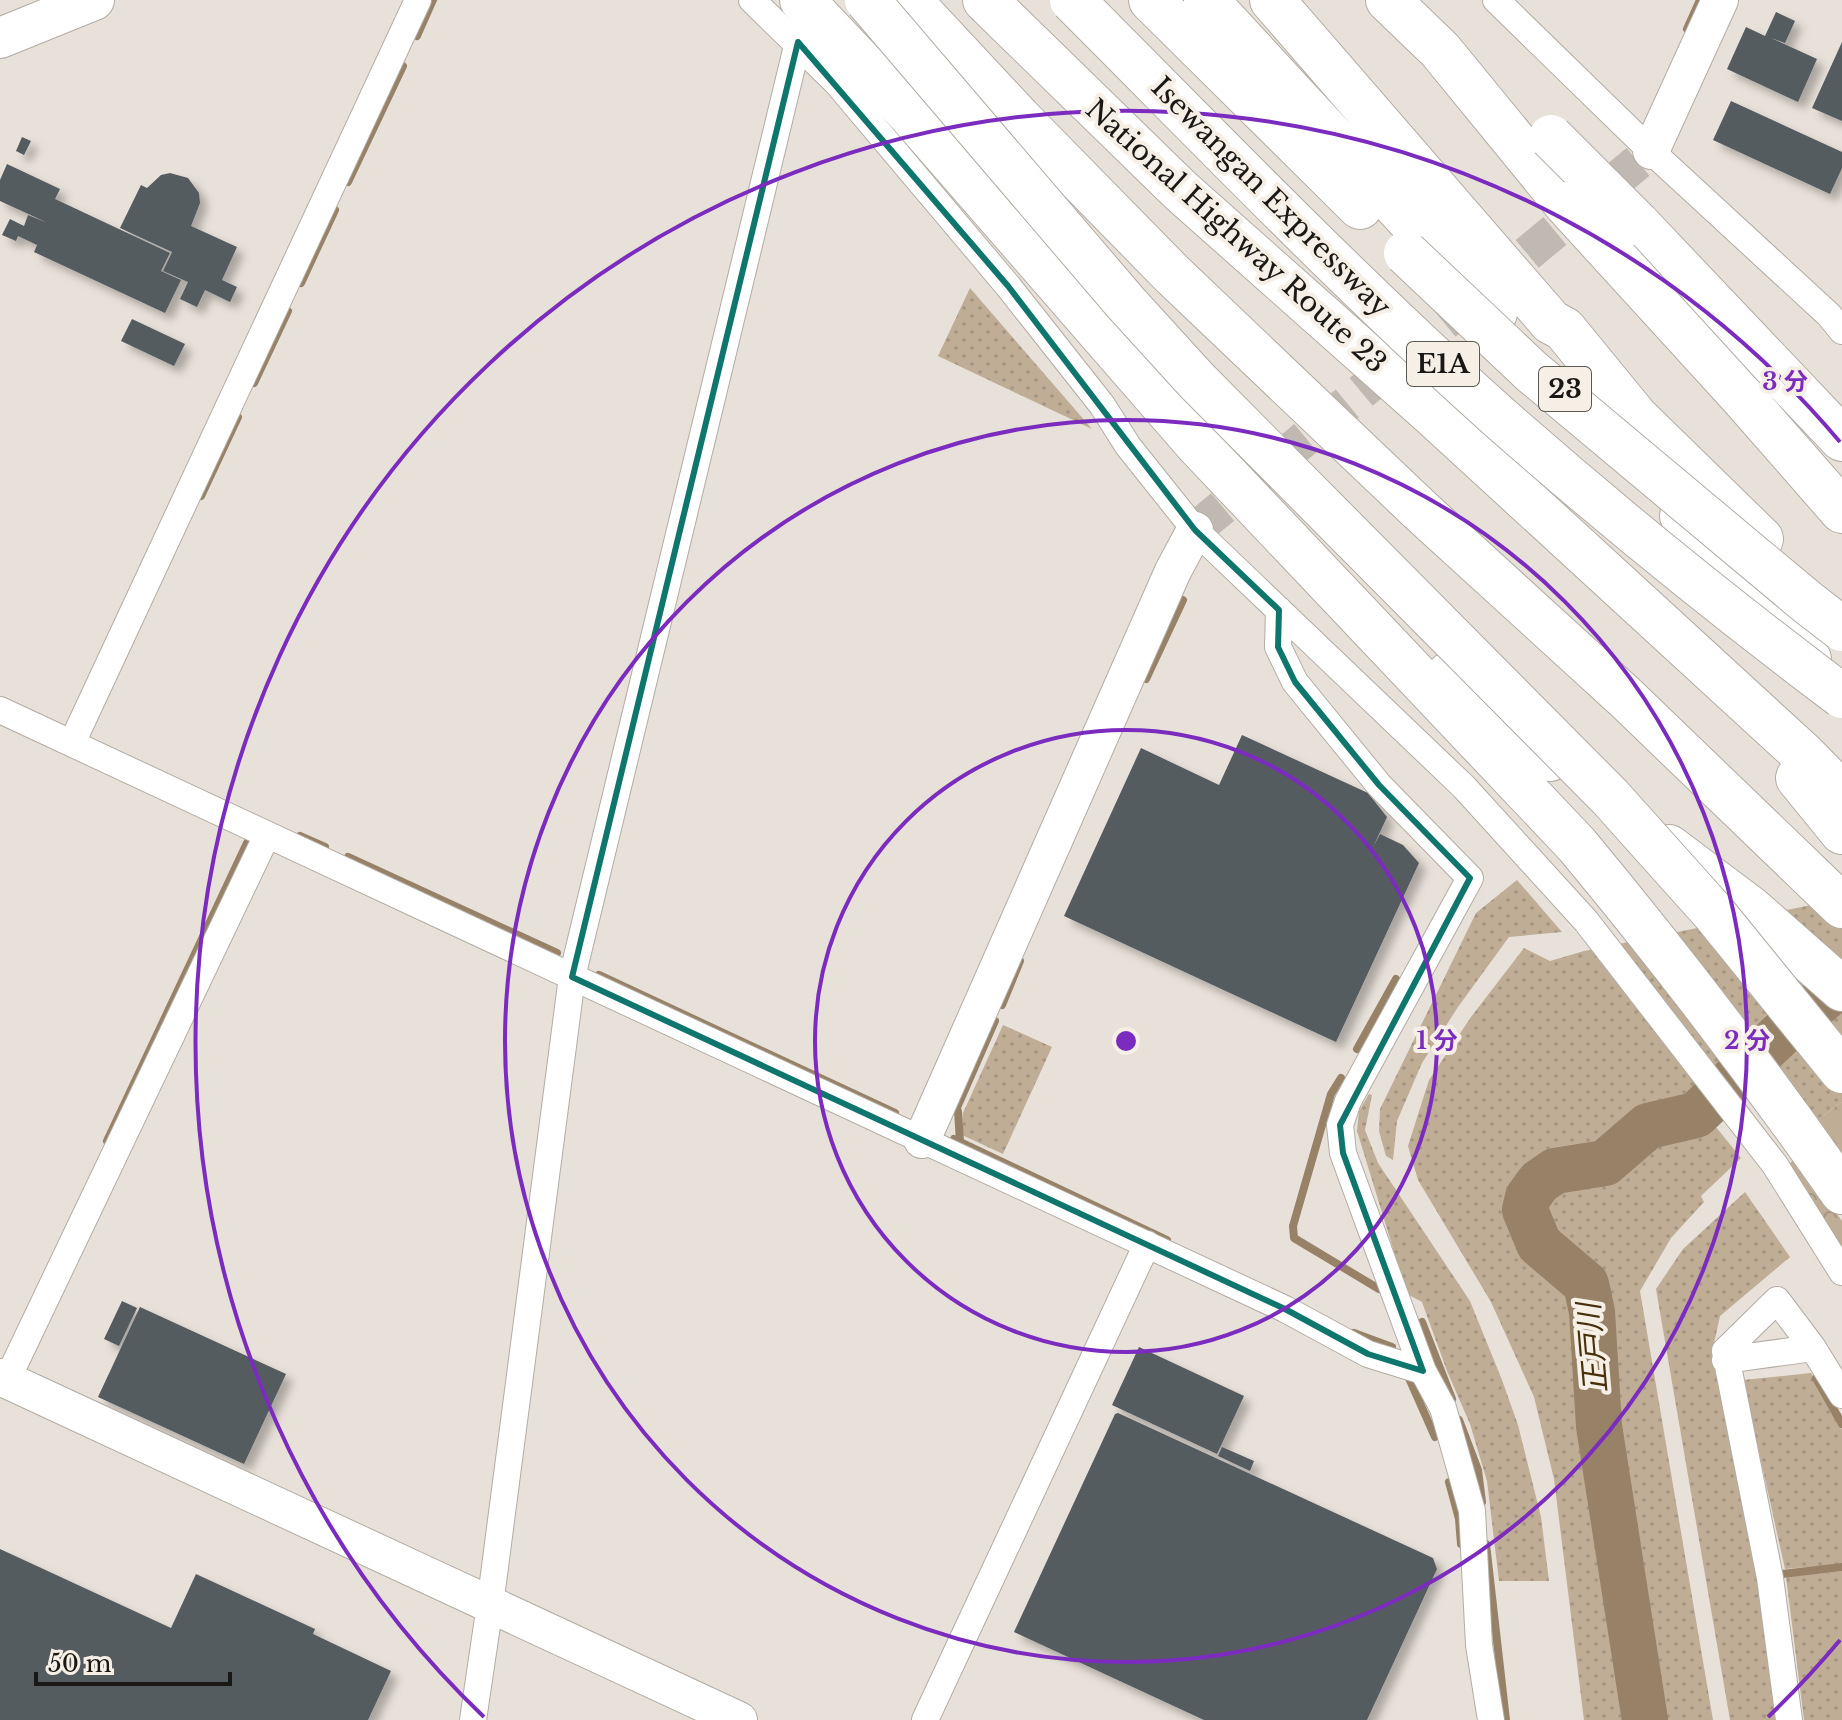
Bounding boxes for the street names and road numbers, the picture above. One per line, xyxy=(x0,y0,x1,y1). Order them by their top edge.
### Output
street label: Isewangan Expressway xyxy=(1144,70,1398,324)
street label: National Highway Route 23 xyxy=(1078,92,1394,380)
road number: E1A xyxy=(1407,342,1479,386)
road number: 23 xyxy=(1539,367,1591,411)

